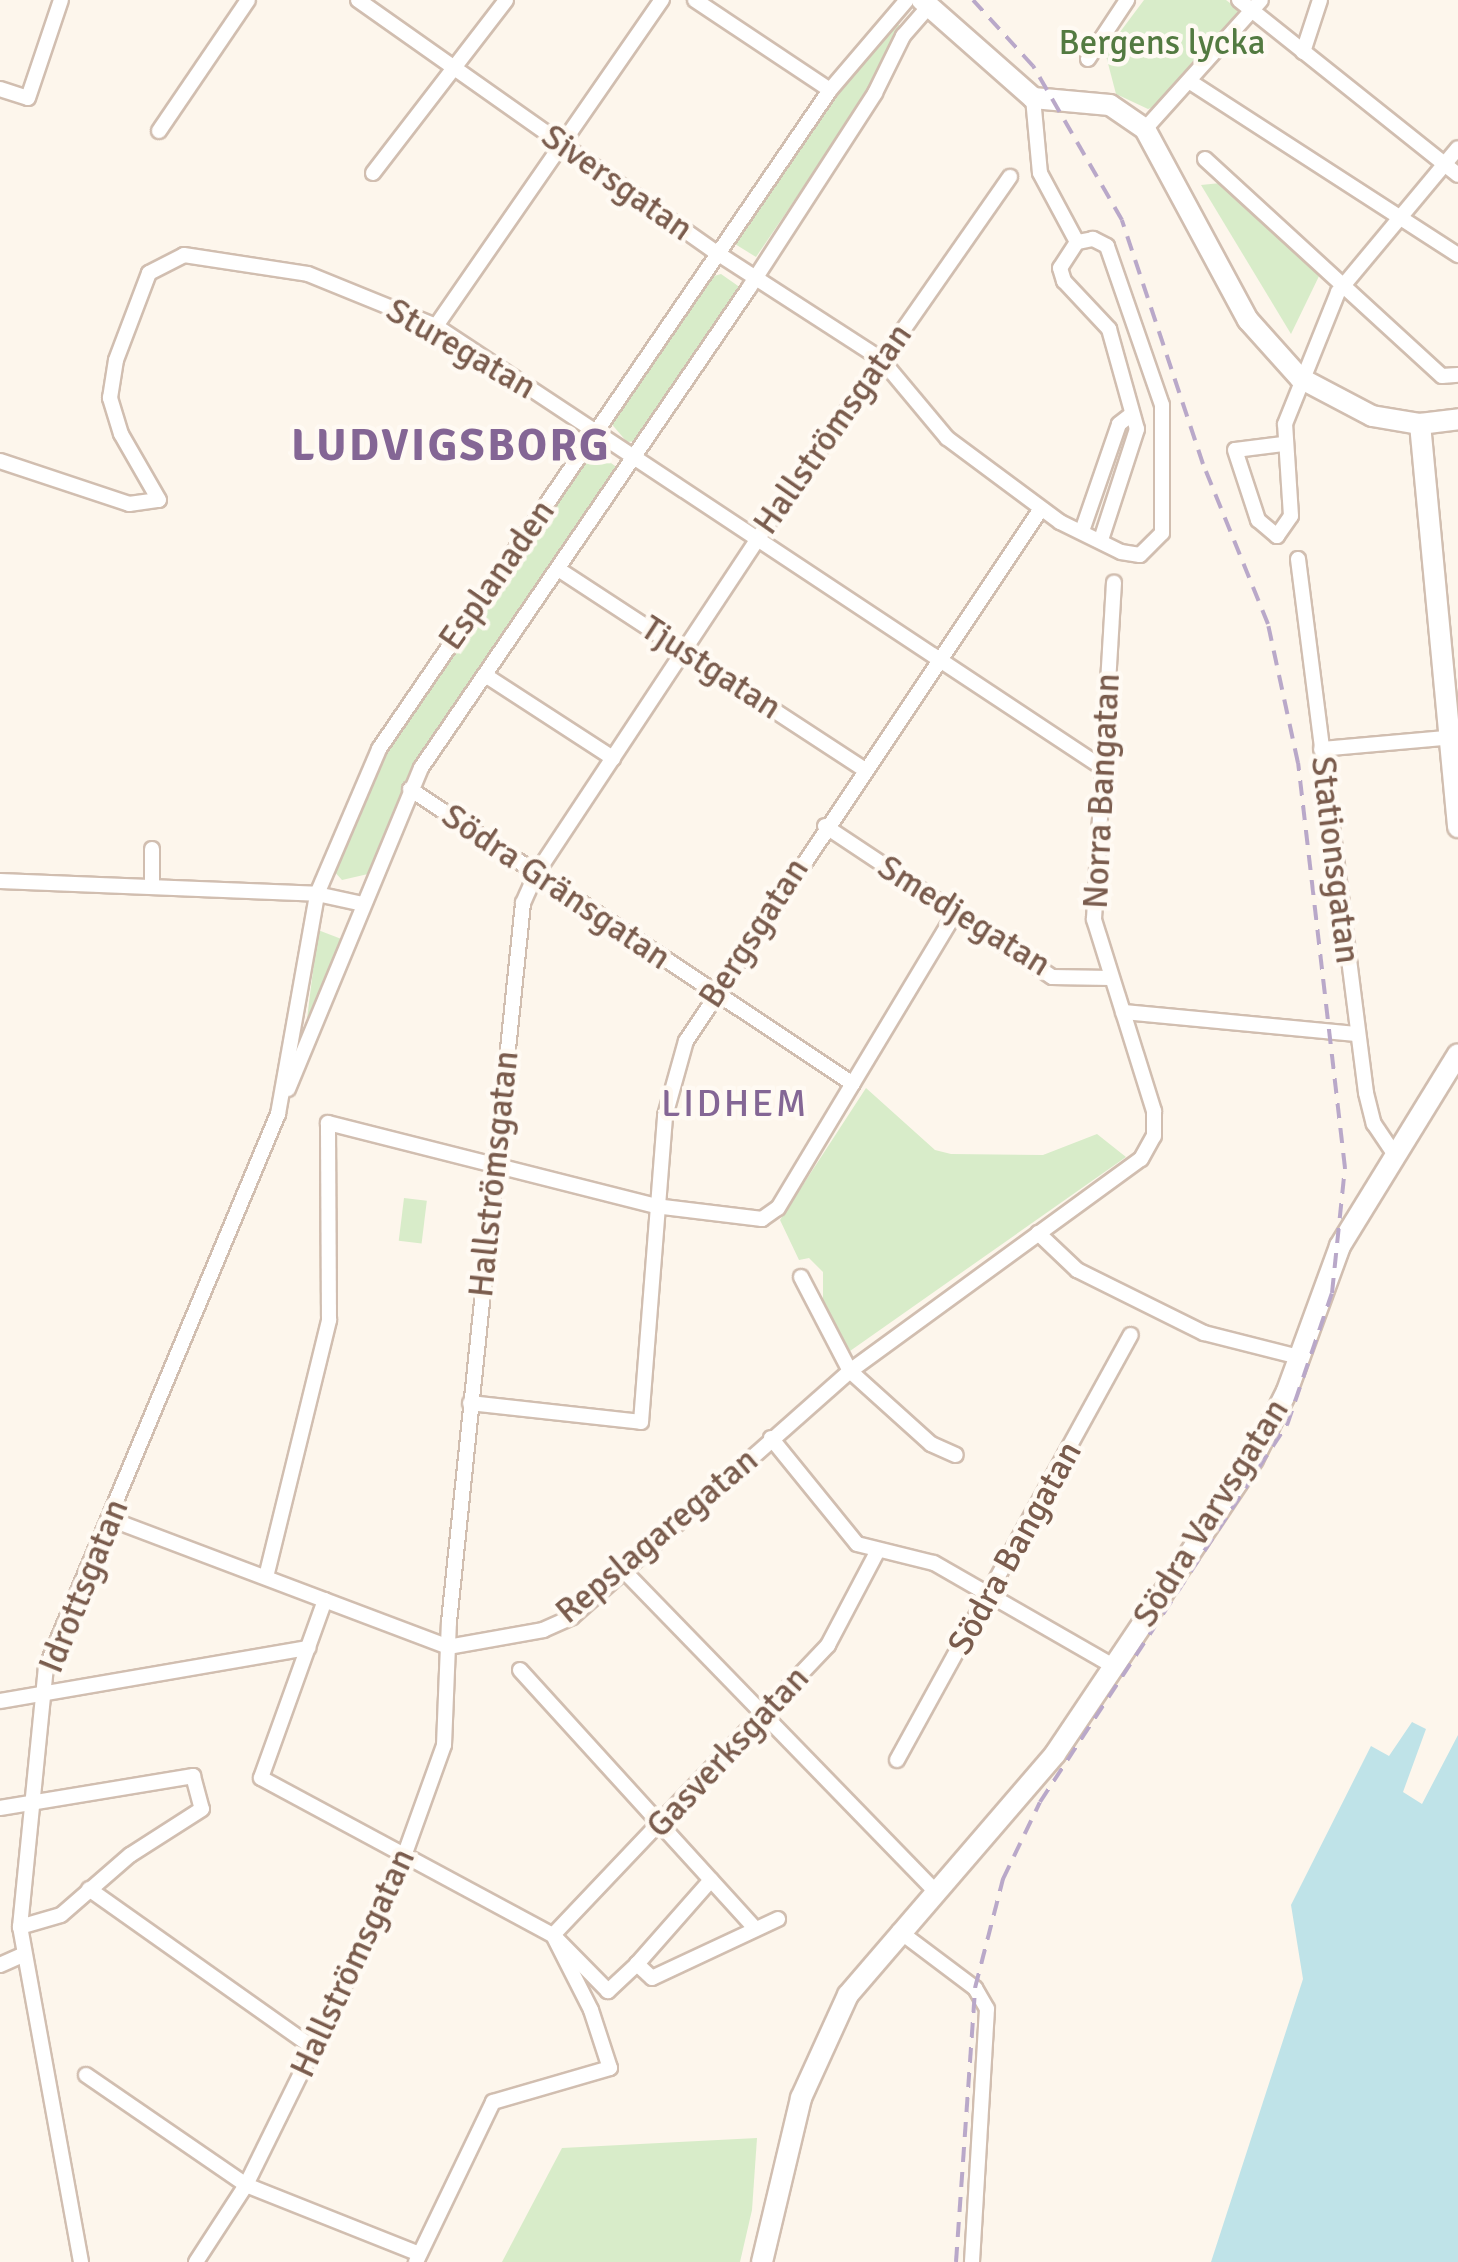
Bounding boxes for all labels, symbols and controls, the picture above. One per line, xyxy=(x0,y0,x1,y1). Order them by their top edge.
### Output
park label: Bergens lycka xyxy=(1059,22,1265,64)
street label: Siversgatan xyxy=(533,116,701,250)
street label: Sturegatan xyxy=(379,289,543,409)
street label: Hallströmsgatan xyxy=(745,316,921,542)
district label: LUDVIGSBORG xyxy=(291,419,611,473)
street label: Esplanaden xyxy=(430,492,564,658)
street label: Tjustgatan xyxy=(633,607,789,729)
street label: Norra Bangatan xyxy=(1075,672,1129,910)
street label: Stationsgatan xyxy=(1301,754,1369,966)
street label: Södra Gränsgatan xyxy=(434,795,678,979)
street label: Smedjegatan xyxy=(870,846,1058,986)
street label: Bergsgatan xyxy=(690,850,818,1016)
street label: Hallströmsgatan xyxy=(460,1049,528,1299)
district label: LIDHEM xyxy=(661,1081,809,1127)
street label: Södra Varvsgatan xyxy=(1124,1391,1298,1635)
street label: Södra Bangatan xyxy=(939,1434,1091,1662)
street label: Repslagaregatan xyxy=(547,1439,767,1633)
street label: Idrottsgatan xyxy=(30,1493,138,1679)
street label: Gasverksgatan xyxy=(638,1658,818,1846)
street label: Hallströmsgatan xyxy=(282,1842,424,2084)

